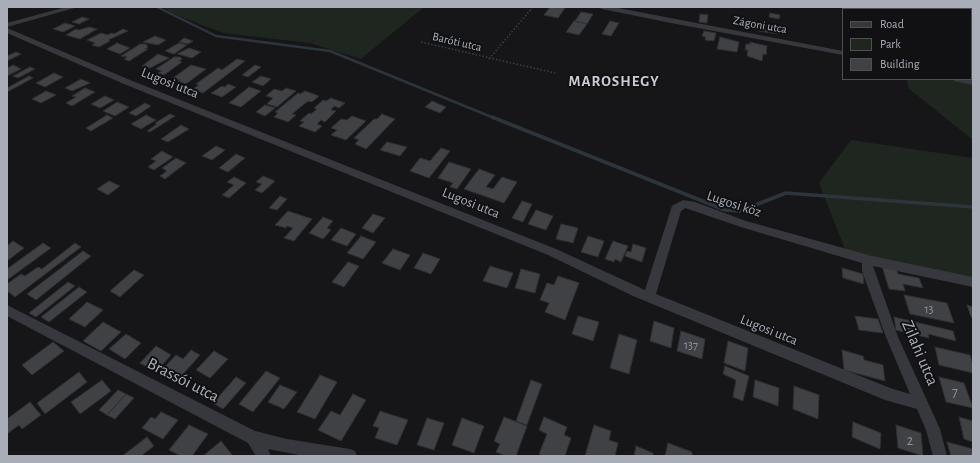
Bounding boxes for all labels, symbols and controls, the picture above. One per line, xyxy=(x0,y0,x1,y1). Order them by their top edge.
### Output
legend xyxy=(842,8,972,80)
street label: Zágoni utca xyxy=(732,13,788,37)
text: Road xyxy=(880,18,904,30)
street label: Baróti utca xyxy=(431,29,483,55)
text: Park xyxy=(880,38,901,50)
text: Building xyxy=(880,58,920,70)
street label: Lugosi utca xyxy=(139,64,201,102)
district label: MAROSHEGY xyxy=(569,72,659,90)
street label: Lugosi utca xyxy=(440,184,502,222)
street label: Lugosi köz xyxy=(705,187,763,221)
house number: 13 xyxy=(924,302,934,316)
street label: Lugosi utca xyxy=(738,311,800,349)
street label: Zilahi utca xyxy=(897,317,943,389)
house number: 137 xyxy=(684,338,698,352)
street label: Brassói utca xyxy=(144,353,222,407)
house number: 7 xyxy=(952,384,958,400)
house number: 2 xyxy=(907,433,913,449)

